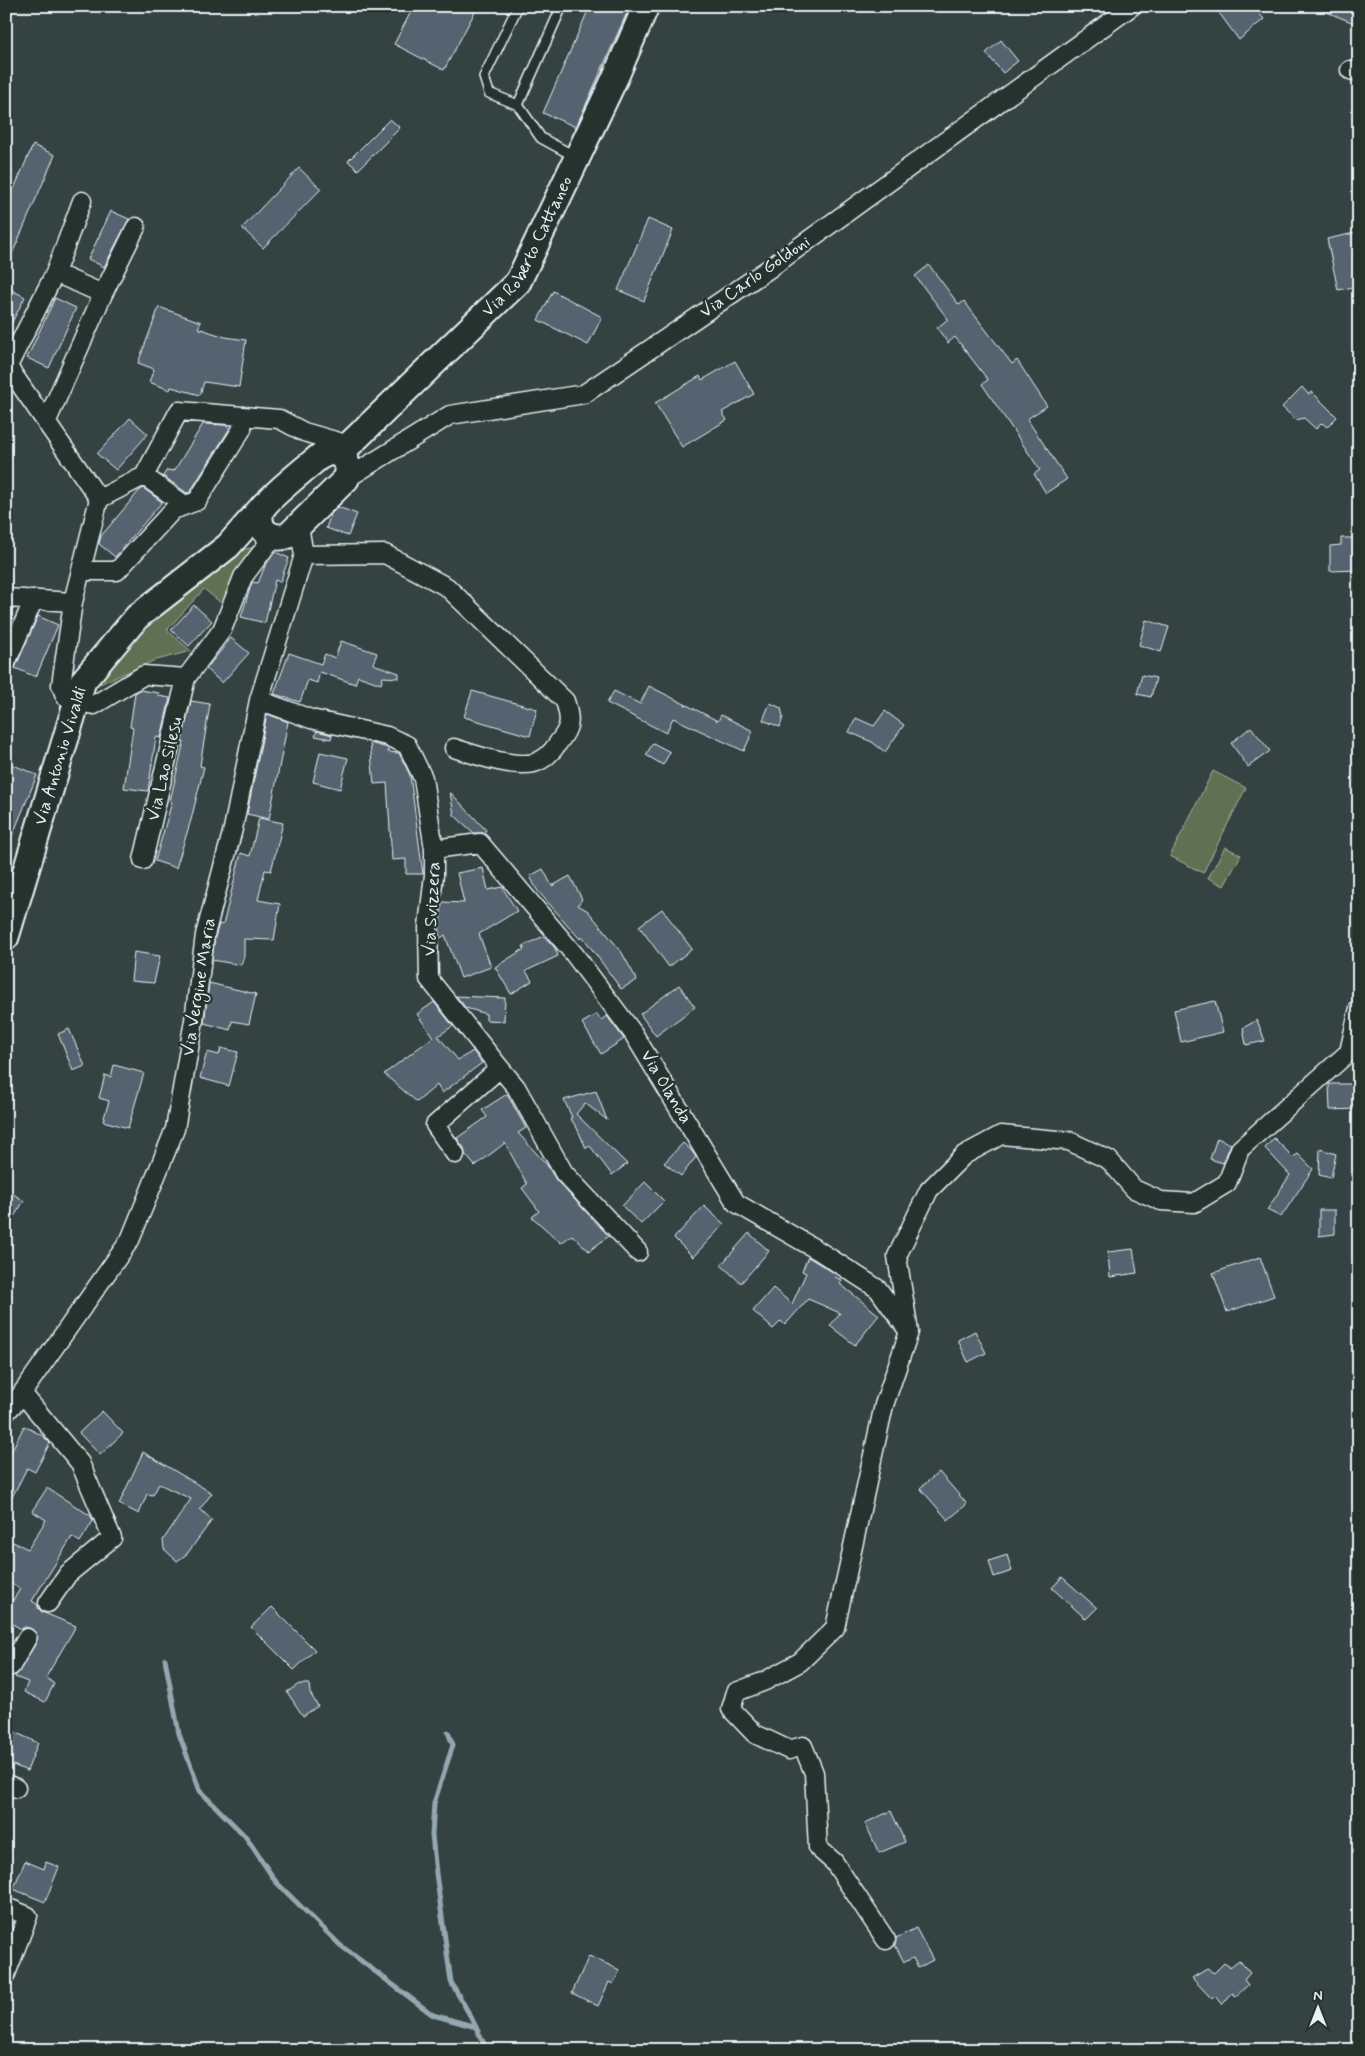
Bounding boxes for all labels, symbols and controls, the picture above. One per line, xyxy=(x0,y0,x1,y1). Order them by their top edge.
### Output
street label: Via Roberto Cattaneo xyxy=(477,172,579,323)
street label: Via Carlo Goldoni xyxy=(695,230,815,324)
street label: Via Antonio Vivaldi xyxy=(28,684,93,828)
street label: Via Lao Silesu xyxy=(141,715,189,823)
street label: Via Svizzera xyxy=(418,861,446,957)
street label: Via Vergine Maria xyxy=(176,916,223,1058)
street label: Via Olanda xyxy=(634,1045,698,1129)
north arrow xyxy=(1292,1984,1342,2034)
text: N xyxy=(1313,1987,1323,2005)

